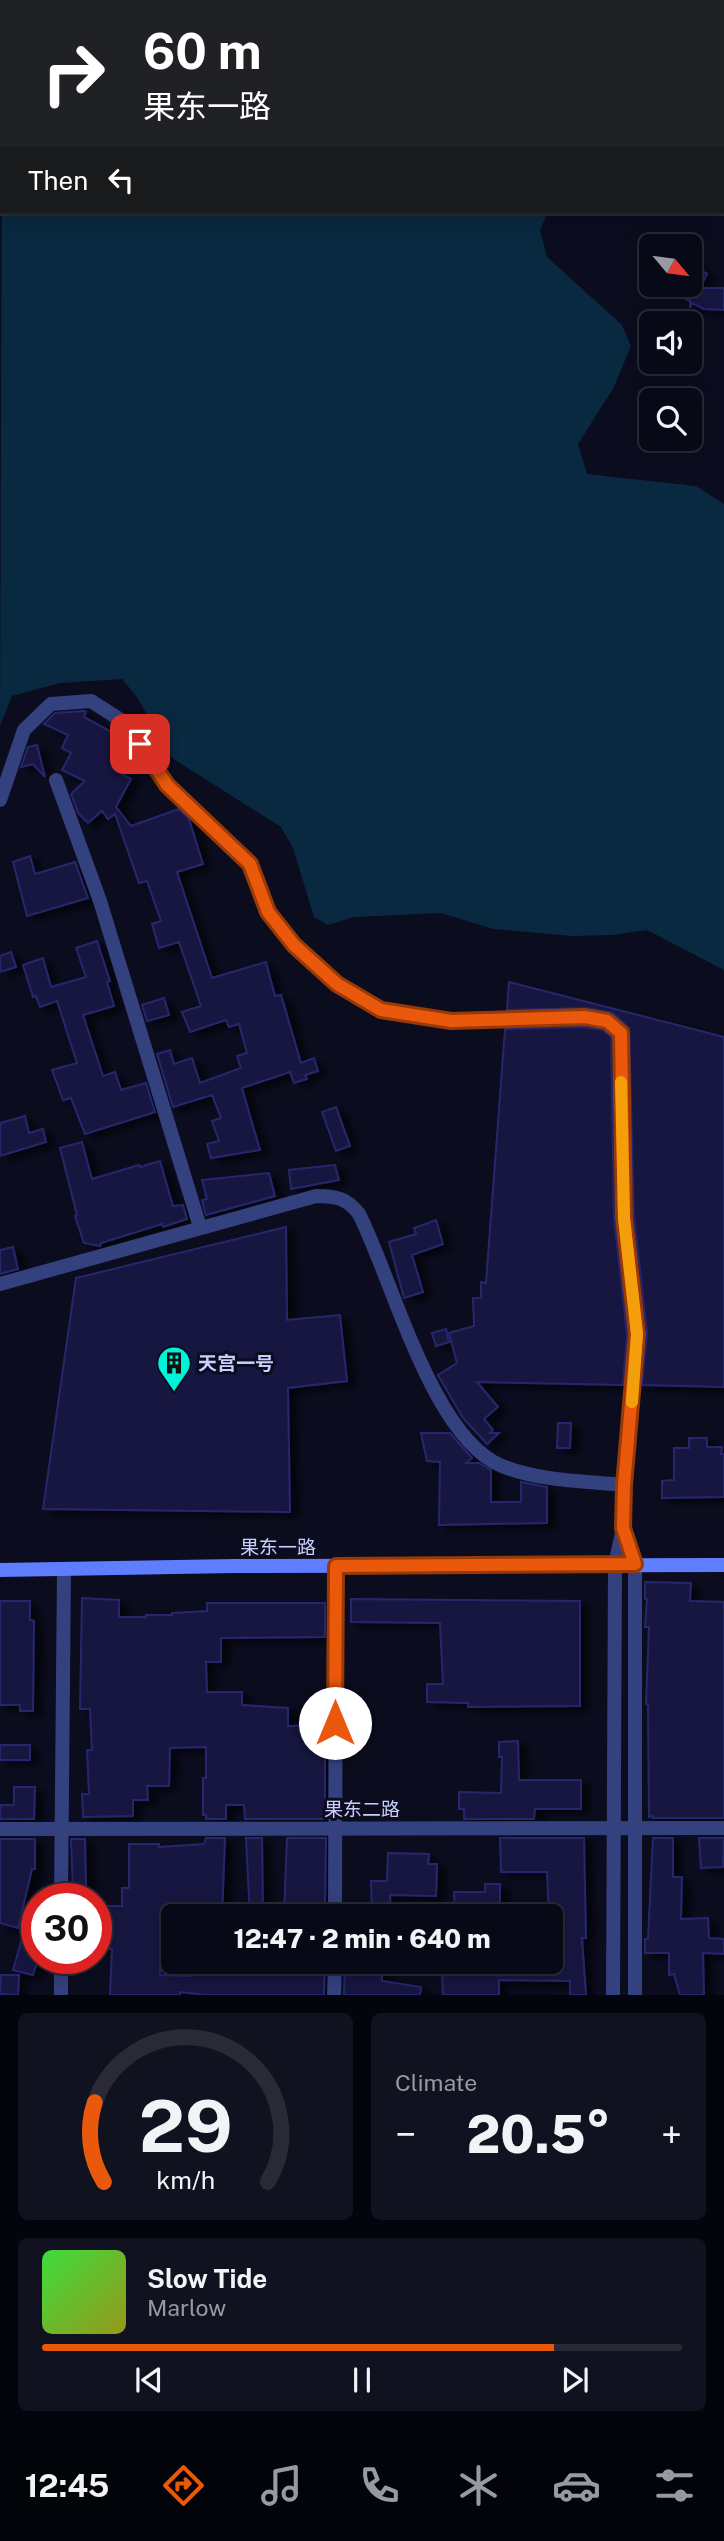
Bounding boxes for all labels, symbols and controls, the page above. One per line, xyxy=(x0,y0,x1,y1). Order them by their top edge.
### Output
text: 60 m xyxy=(143,22,262,80)
icon: right xyxy=(28,28,119,119)
text: 果东一路 xyxy=(143,88,271,125)
icon: left xyxy=(102,161,140,199)
text: Then xyxy=(28,165,88,196)
north arrow xyxy=(639,234,702,298)
map controls xyxy=(639,234,702,451)
button: sound xyxy=(639,311,702,374)
button: search xyxy=(639,388,702,451)
pin xyxy=(110,714,170,774)
icon: arrive xyxy=(121,725,159,763)
building icon: 天宫一号 xyxy=(155,1344,193,1393)
place label: 天宫一号 xyxy=(198,1352,274,1374)
street label: 果东一路 xyxy=(240,1536,316,1558)
position arrow xyxy=(298,1686,372,1760)
street label: 果东二路 xyxy=(324,1798,400,1820)
speed limit sign: 30 xyxy=(21,1883,112,1974)
text: 12:47 · 2 min · 640 m xyxy=(233,1923,491,1954)
text: Climate xyxy=(395,2069,477,2096)
text: 29 xyxy=(138,2084,233,2169)
text: 20.5° xyxy=(466,2104,611,2165)
text: − xyxy=(395,2112,416,2157)
text: + xyxy=(661,2112,682,2157)
text: km/h xyxy=(156,2165,215,2195)
text: Slow Tide xyxy=(147,2263,267,2294)
text: Marlow xyxy=(147,2294,226,2321)
icon: previous xyxy=(130,2361,168,2399)
icon: pause xyxy=(343,2361,381,2399)
icon: next xyxy=(556,2361,594,2399)
icon: directions xyxy=(159,2461,208,2510)
icon: music xyxy=(257,2461,306,2510)
icon: phone xyxy=(355,2461,404,2510)
icon: climate xyxy=(454,2461,503,2510)
icon: car xyxy=(552,2461,601,2510)
icon: filters xyxy=(650,2461,699,2510)
text: 12:45 xyxy=(25,2467,109,2504)

